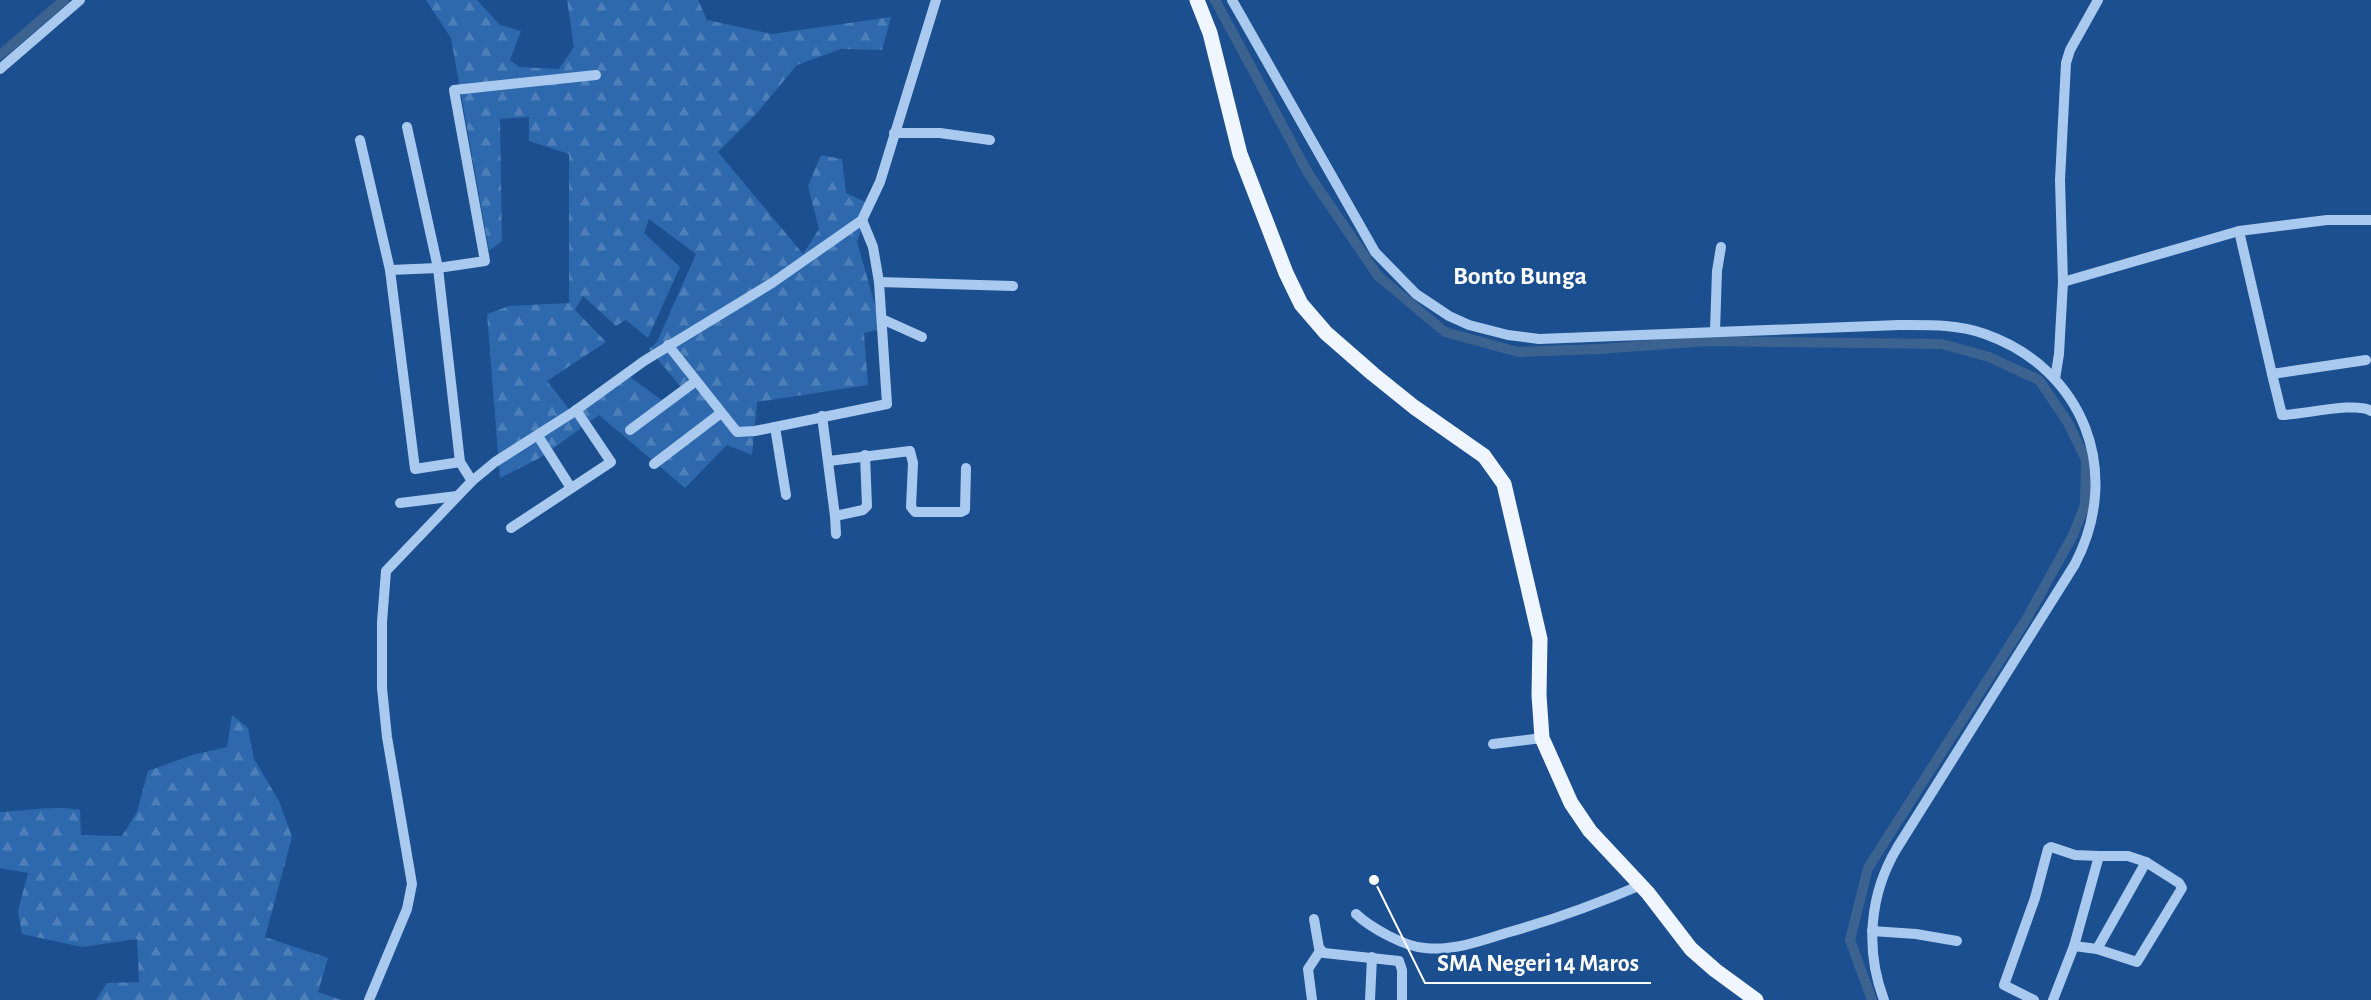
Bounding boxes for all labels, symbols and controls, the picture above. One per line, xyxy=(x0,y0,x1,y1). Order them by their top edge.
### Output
district label: Bonto Bunga xyxy=(1453,263,1587,289)
callout: SMA Negeri 14 Maros xyxy=(1425,941,1651,983)
text: SMA Negeri 14 Maros xyxy=(1437,952,1639,976)

